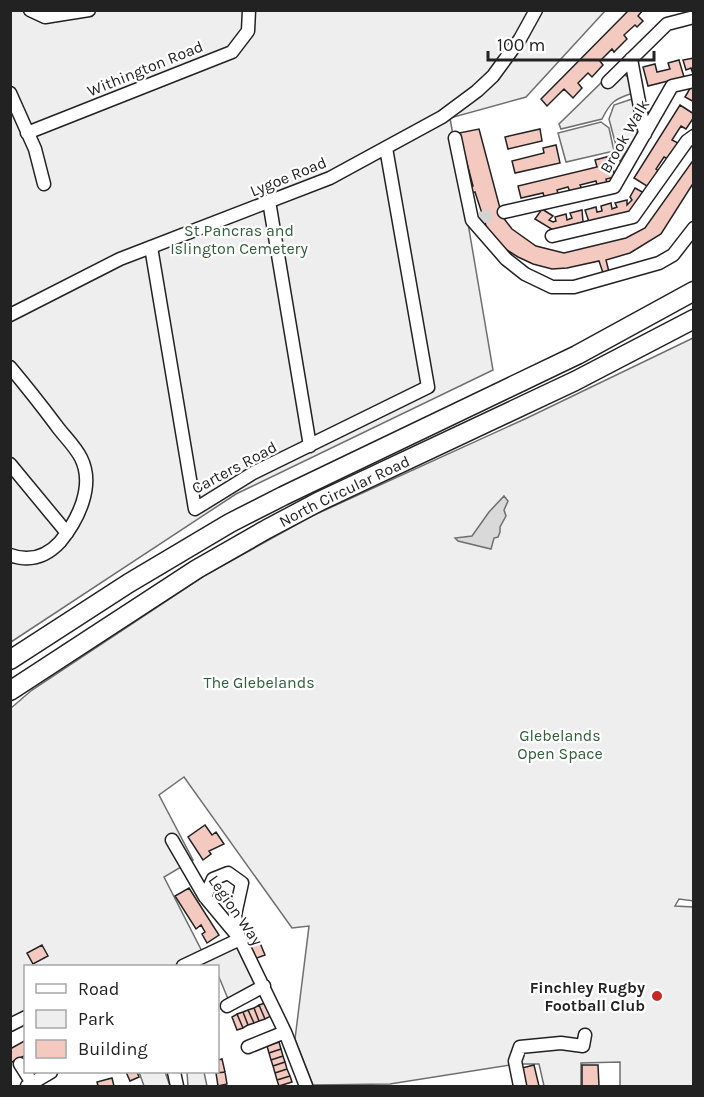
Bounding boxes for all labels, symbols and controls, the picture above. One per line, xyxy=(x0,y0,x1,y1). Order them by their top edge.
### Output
scale bar xyxy=(488,24,654,62)
text: 100 m xyxy=(497,34,545,56)
street label: Withington Road xyxy=(84,37,206,100)
street label: Brook Walk xyxy=(596,96,653,177)
street label: Lygoe Road xyxy=(247,152,329,200)
park label: St Pancras and Islington Cemetery xyxy=(170,221,308,258)
street label: Carters Road xyxy=(189,437,280,498)
street label: North Circular Road xyxy=(276,451,413,531)
park label: The Glebelands xyxy=(203,673,315,692)
park label: Glebelands Open Space xyxy=(517,726,603,763)
street label: Legion Way xyxy=(204,871,267,950)
legend xyxy=(24,965,219,1073)
text: Road xyxy=(78,978,119,1000)
place label: Finchley Rugby Football Club xyxy=(530,978,645,1015)
marker: Finchley Rugby Football Club xyxy=(650,989,664,1003)
text: Park xyxy=(78,1008,115,1030)
text: Building xyxy=(78,1038,148,1060)

